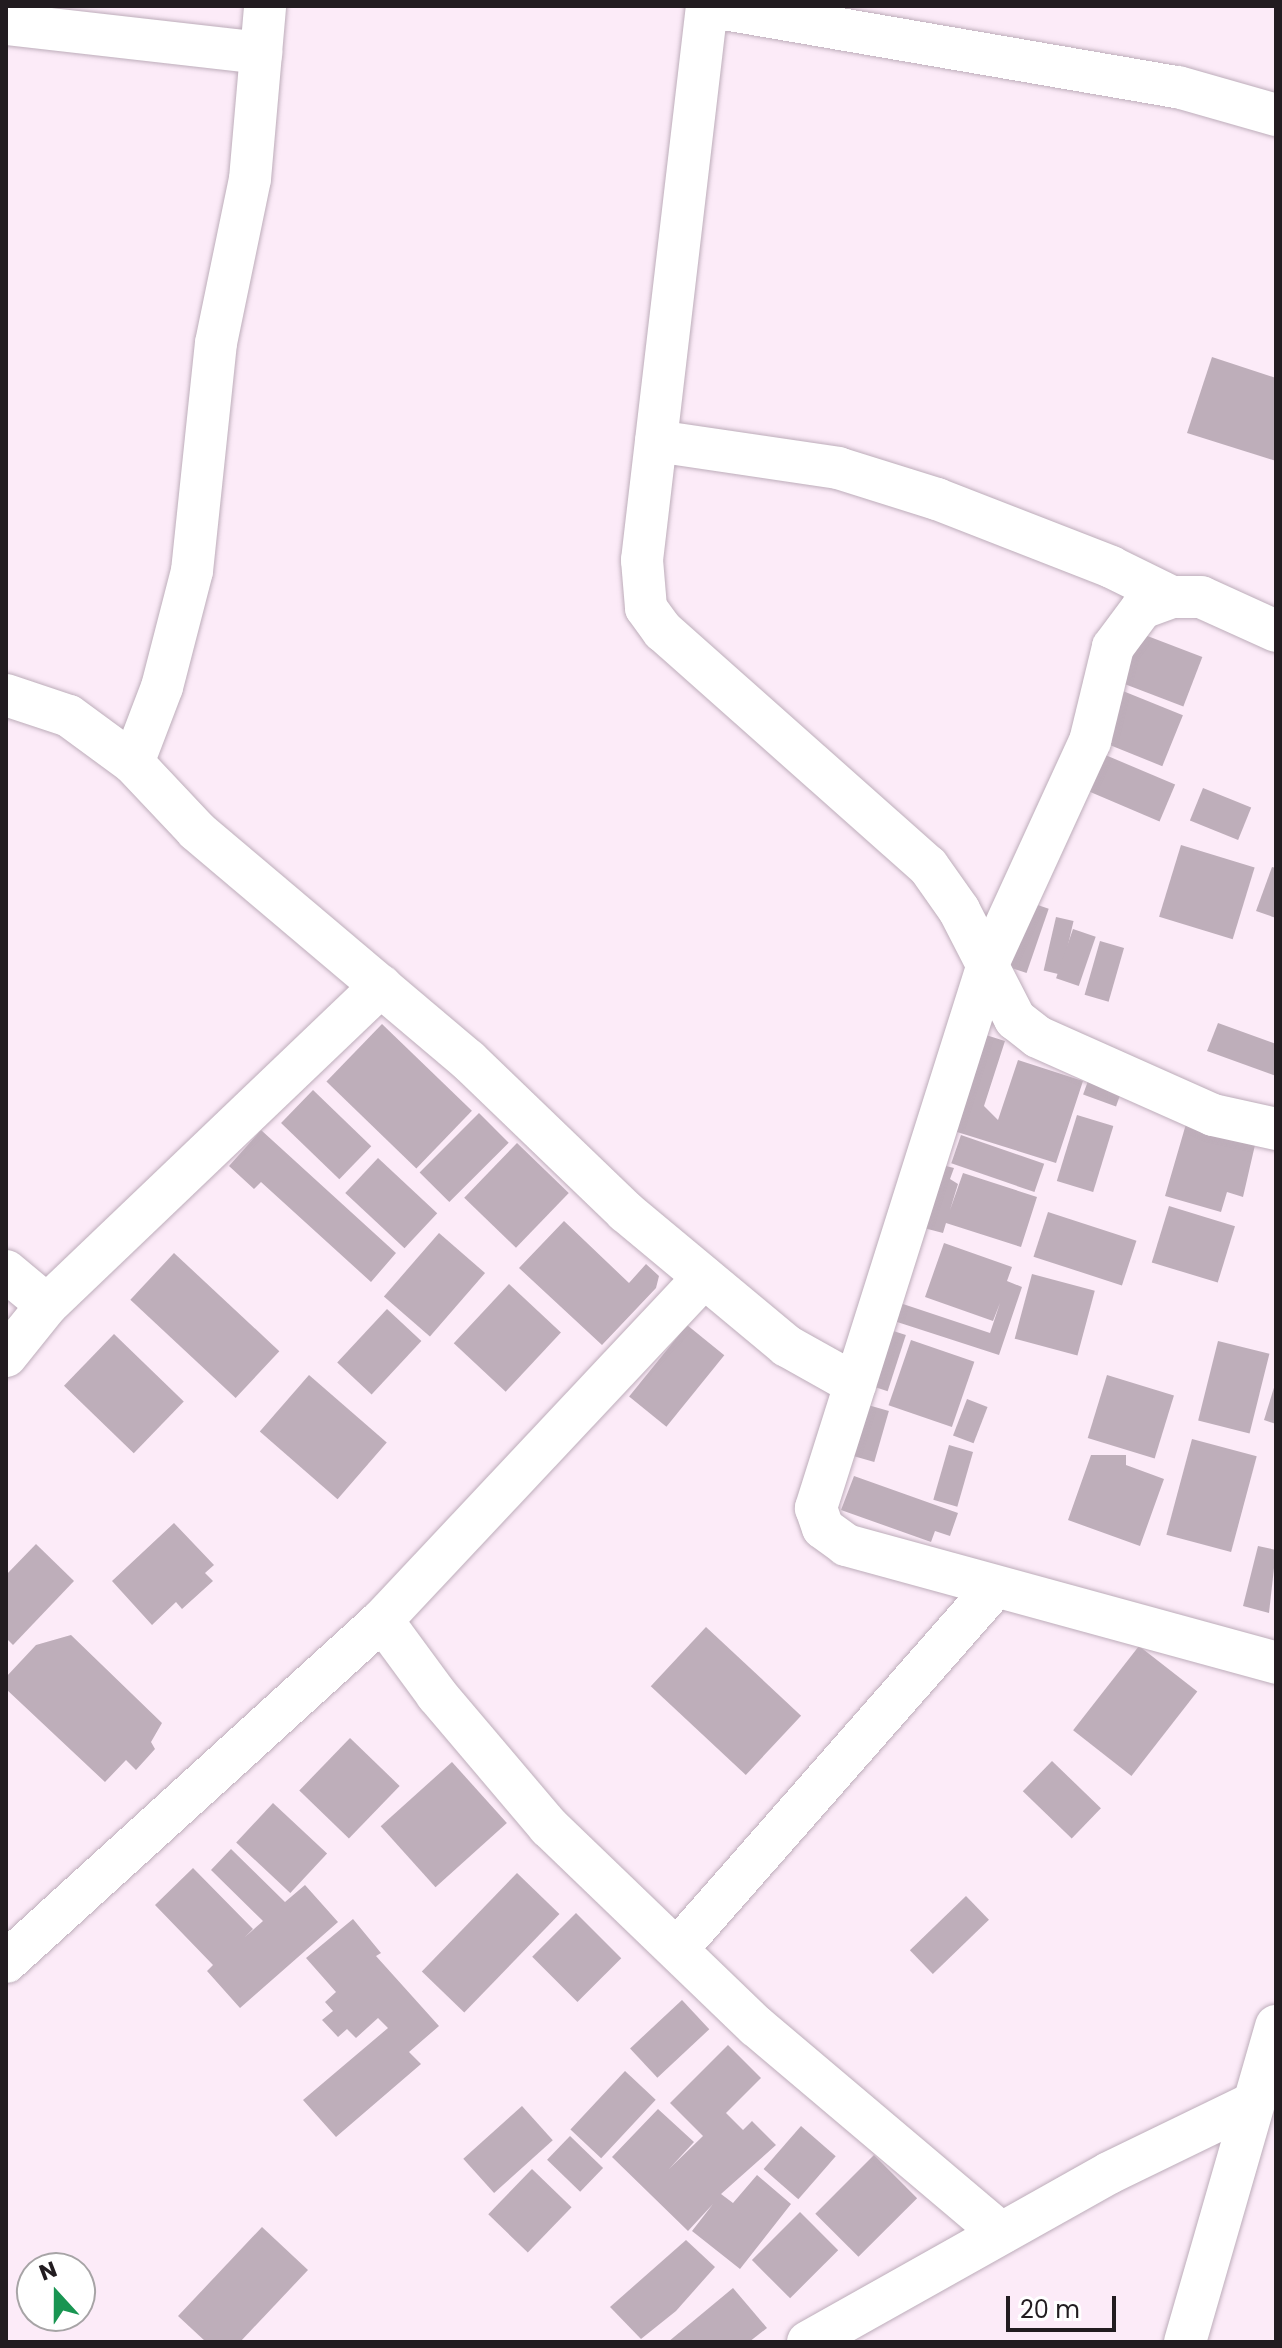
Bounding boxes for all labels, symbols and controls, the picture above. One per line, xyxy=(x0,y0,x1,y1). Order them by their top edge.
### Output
north arrow xyxy=(16,2252,96,2332)
text: N xyxy=(35,2254,61,2288)
scale bar xyxy=(1010,2280,1120,2330)
text: 20 m xyxy=(1020,2293,1080,2326)

